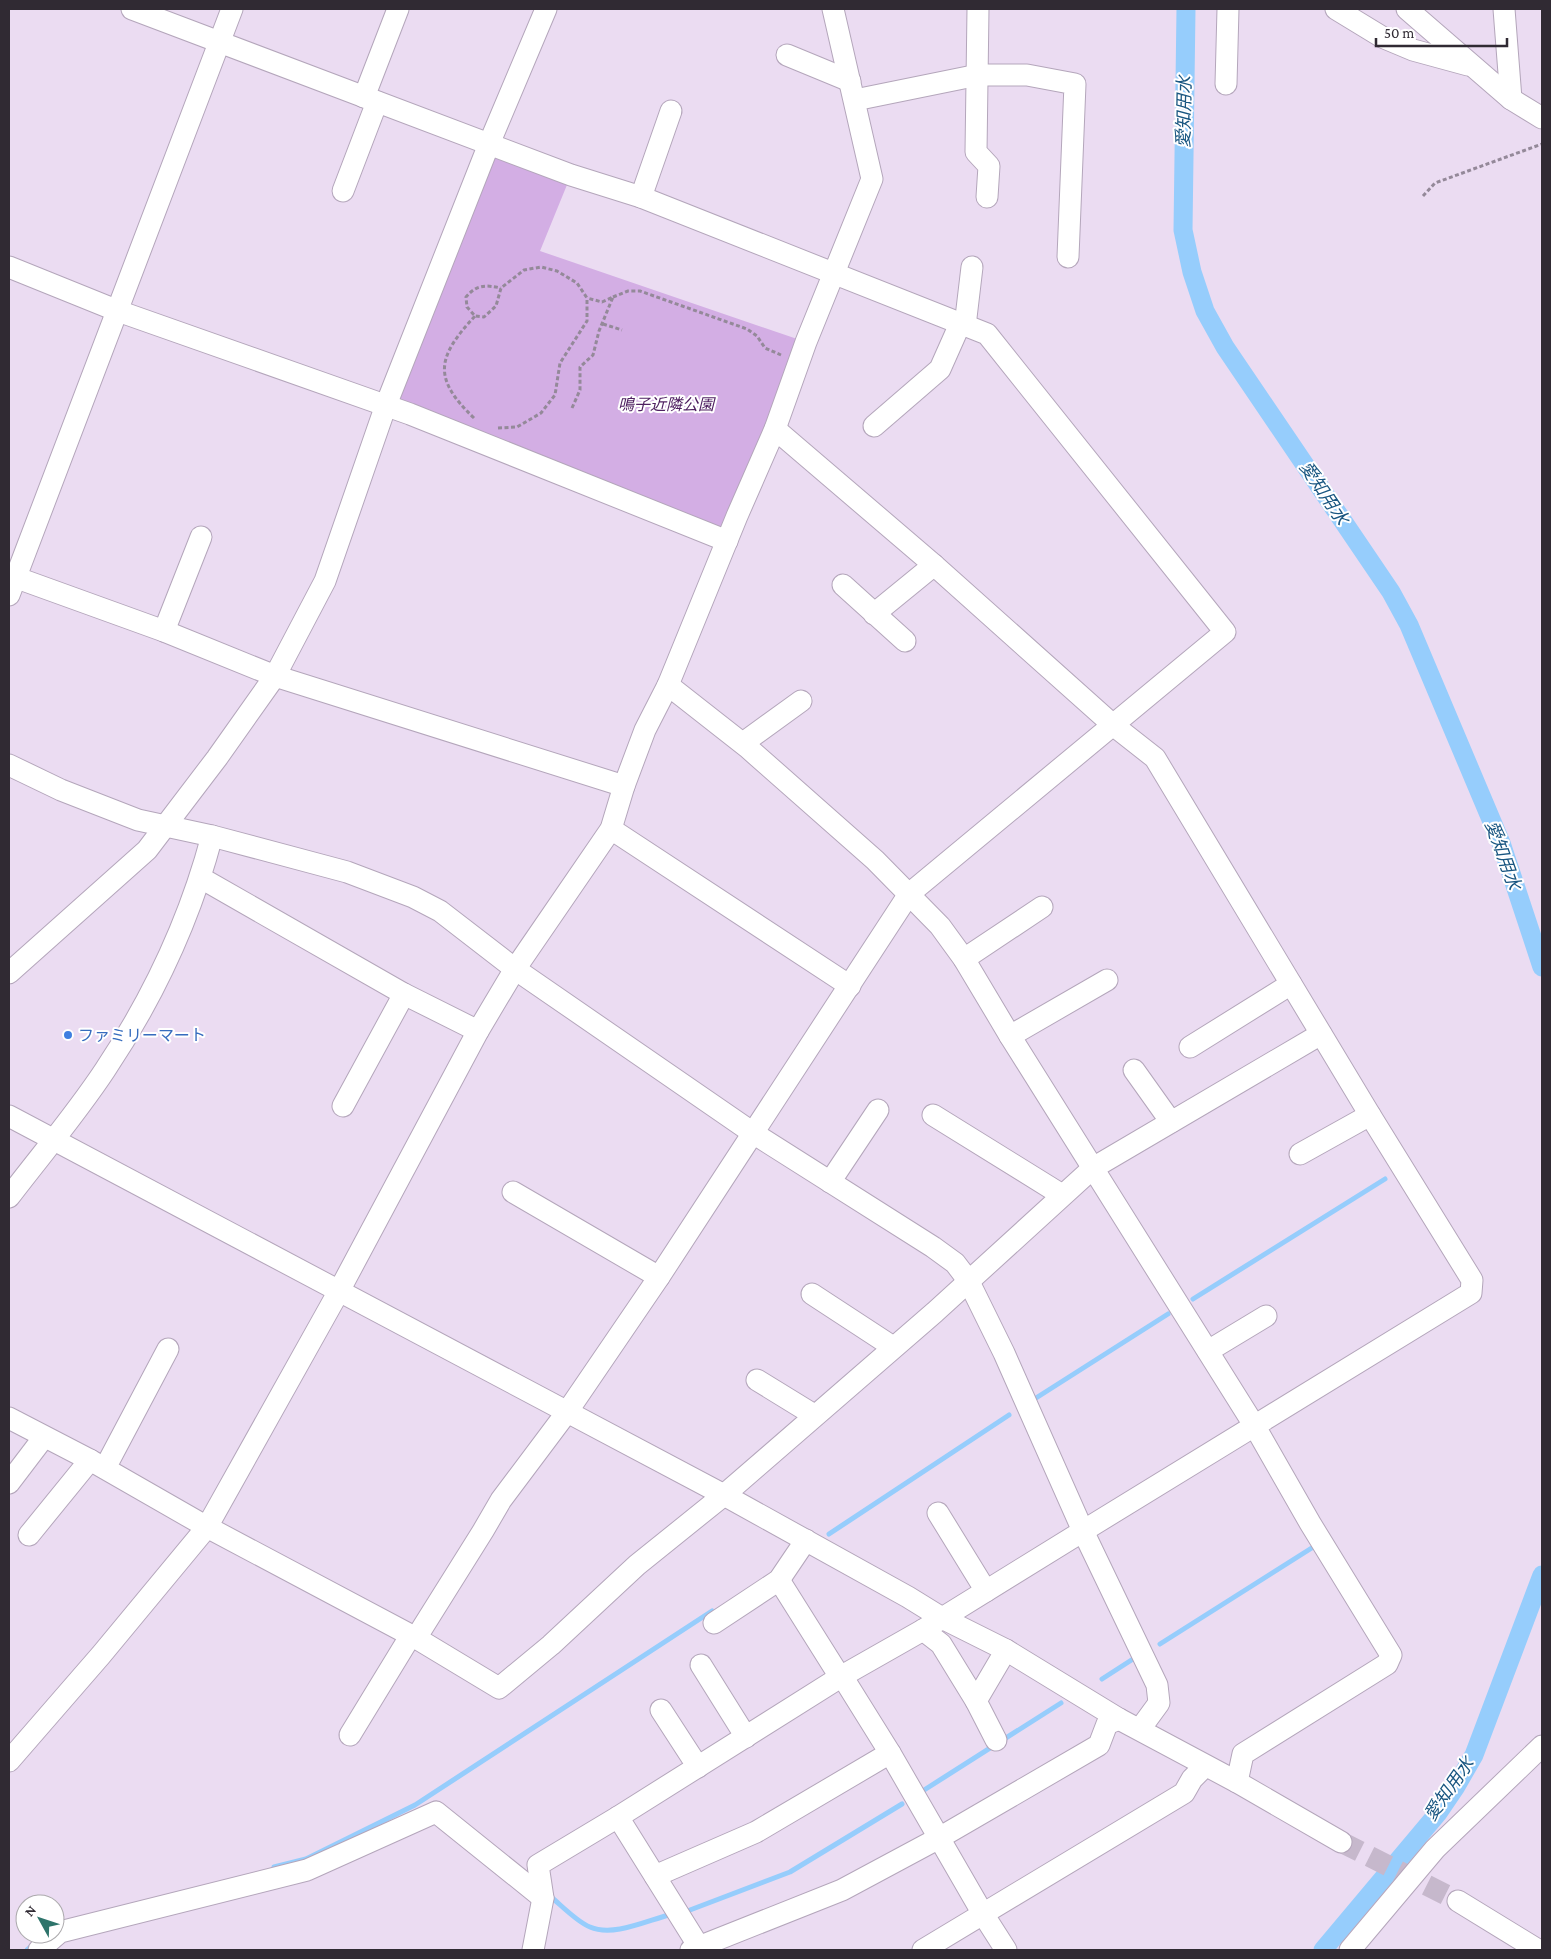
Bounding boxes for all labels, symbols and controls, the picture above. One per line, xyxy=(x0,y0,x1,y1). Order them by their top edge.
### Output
scale bar xyxy=(1376,15,1507,47)
text: 50 m xyxy=(1384,25,1414,41)
water label: 愛知用水 xyxy=(1173,74,1195,148)
park label: 鳴子近隣公園 xyxy=(618,396,716,413)
water label: 愛知用水 xyxy=(1296,458,1354,530)
water label: 愛知用水 xyxy=(1481,818,1525,894)
place label: ファミリーマート xyxy=(78,1027,206,1044)
marker: ファミリーマート xyxy=(62,1029,74,1041)
water label: 愛知用水 xyxy=(1420,1752,1479,1824)
north arrow xyxy=(15,1894,65,1944)
text: N xyxy=(21,1901,40,1919)

